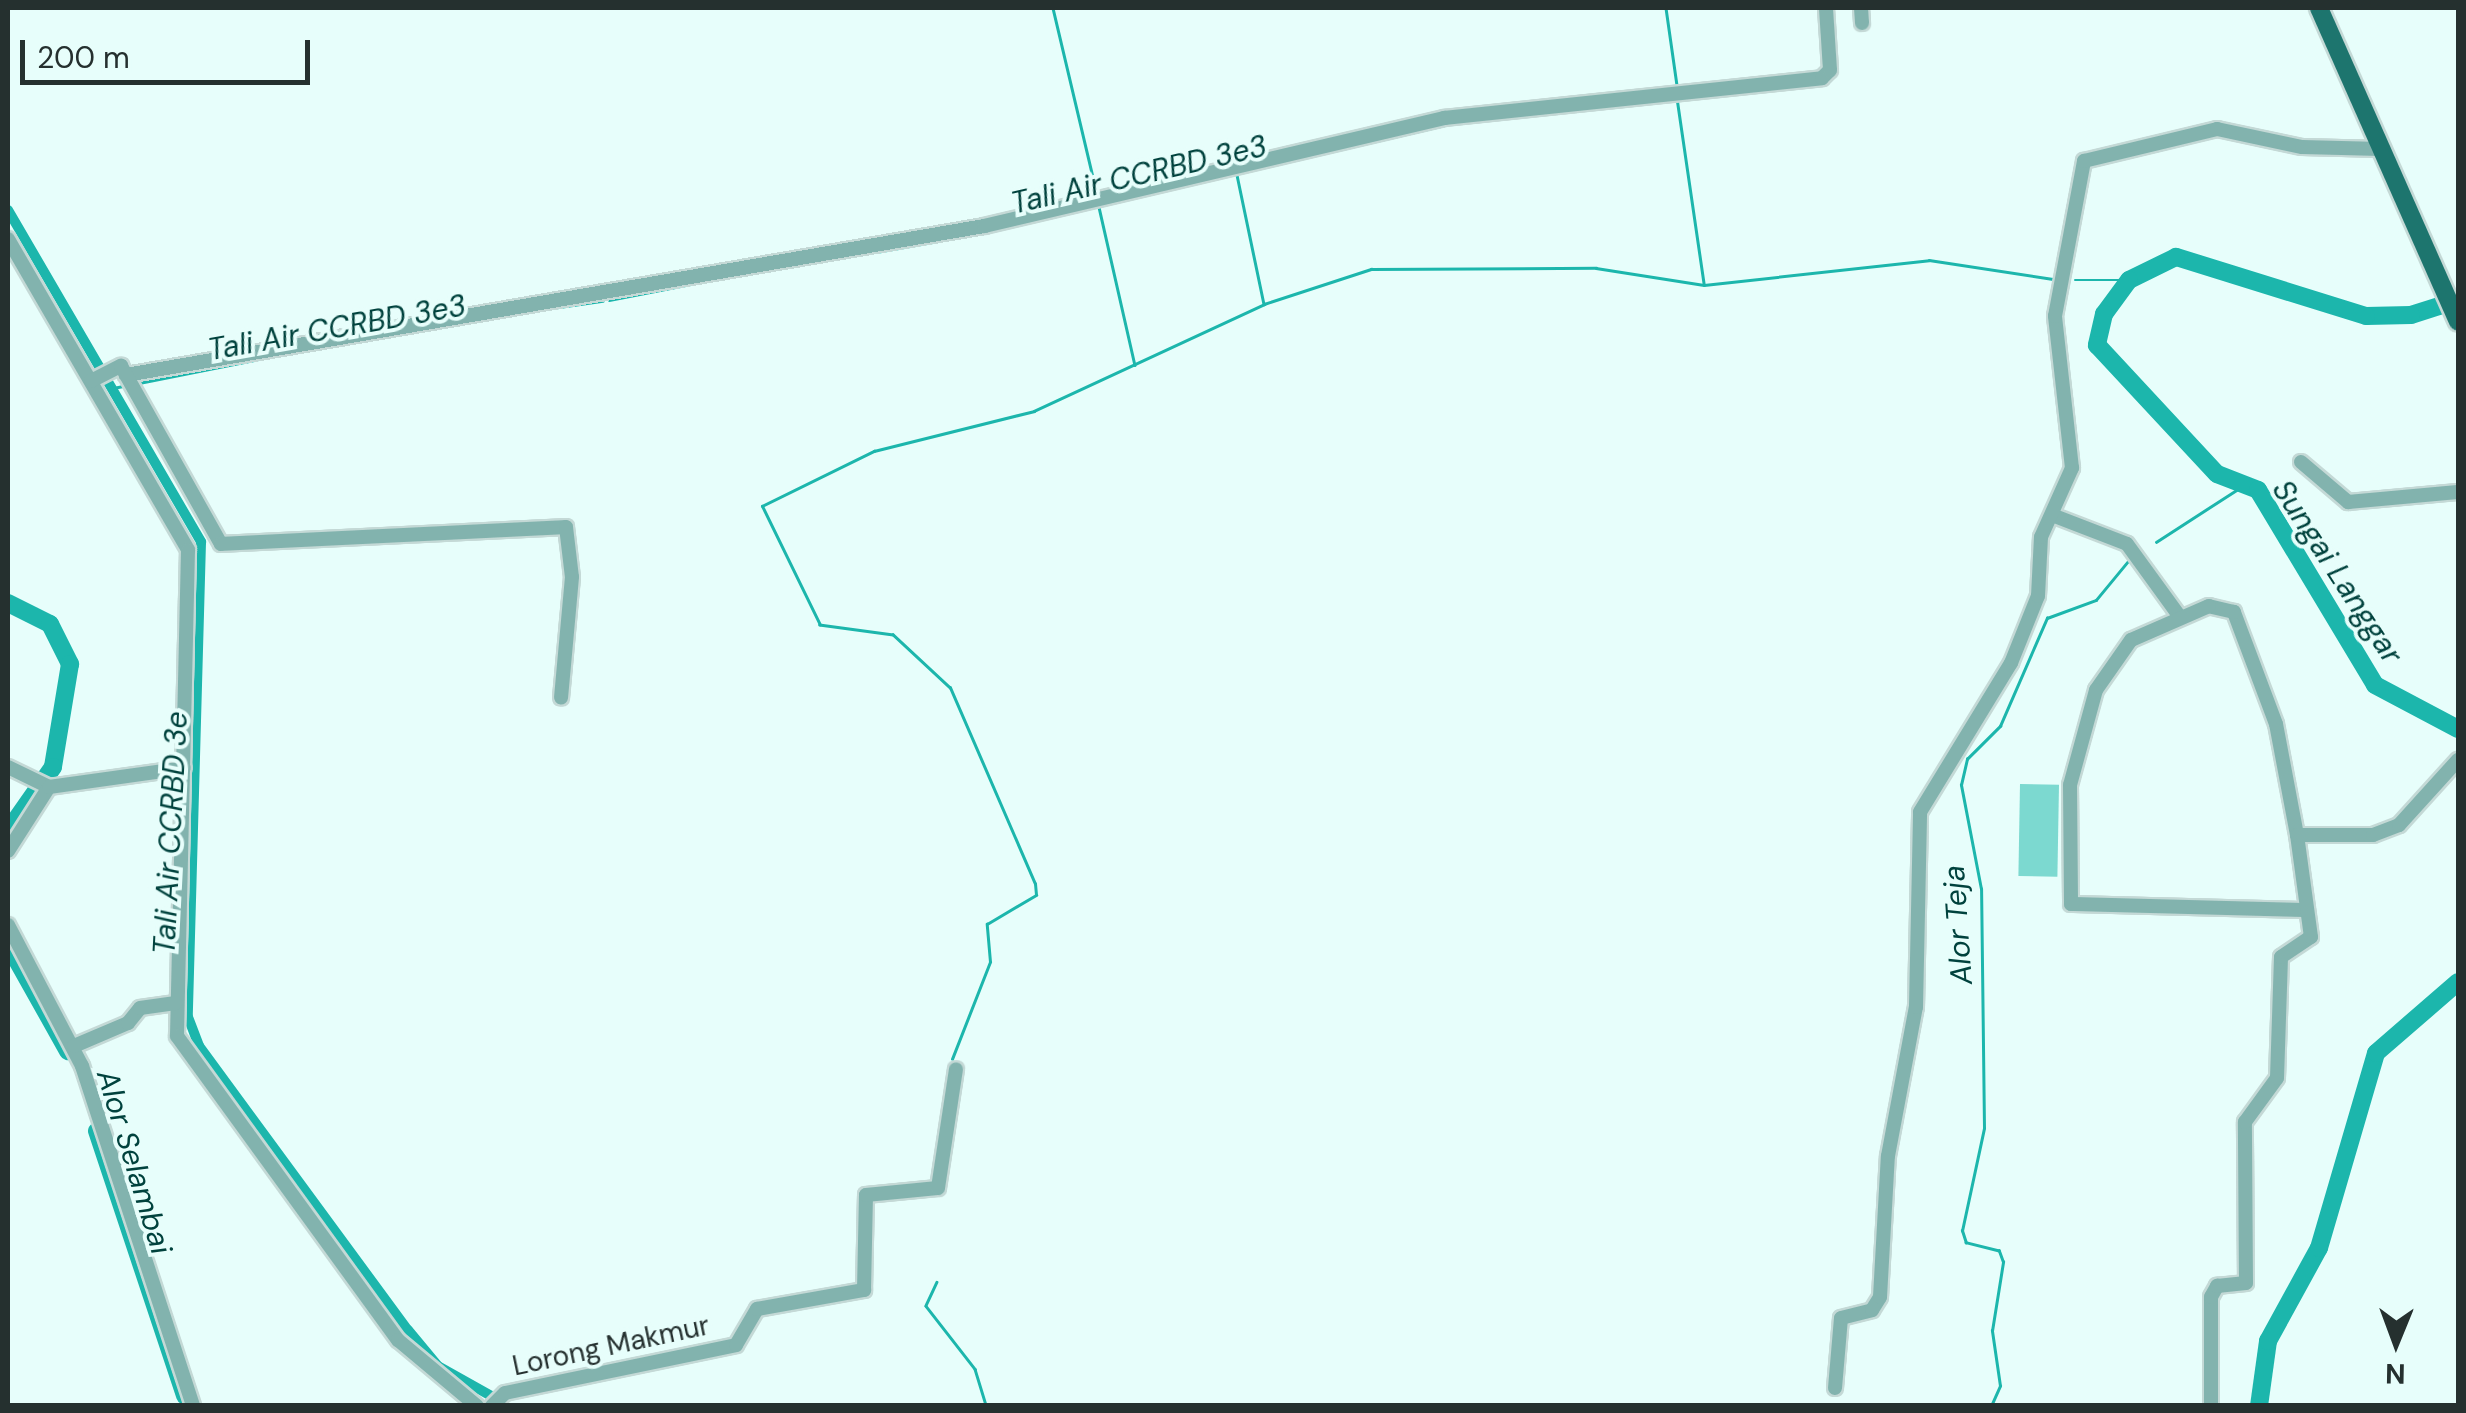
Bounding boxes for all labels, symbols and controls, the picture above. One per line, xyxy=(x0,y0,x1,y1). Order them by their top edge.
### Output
scale bar xyxy=(25,20,315,82)
text: 200 m xyxy=(37,38,130,77)
water label: Tali Air CCRBD 3e3 xyxy=(1008,128,1270,222)
water label: Tali Air CCRBD 3e3 xyxy=(205,288,469,368)
water label: Sungai Langgar xyxy=(2264,474,2410,670)
water label: Tali Air CCRBD 3e xyxy=(147,710,195,956)
water label: Alor Teja xyxy=(1936,864,1980,986)
water label: Alor Selambai xyxy=(89,1065,179,1259)
north arrow xyxy=(2346,1293,2446,1393)
street label: Lorong Makmur xyxy=(509,1309,713,1383)
text: N xyxy=(2385,1355,2406,1392)

